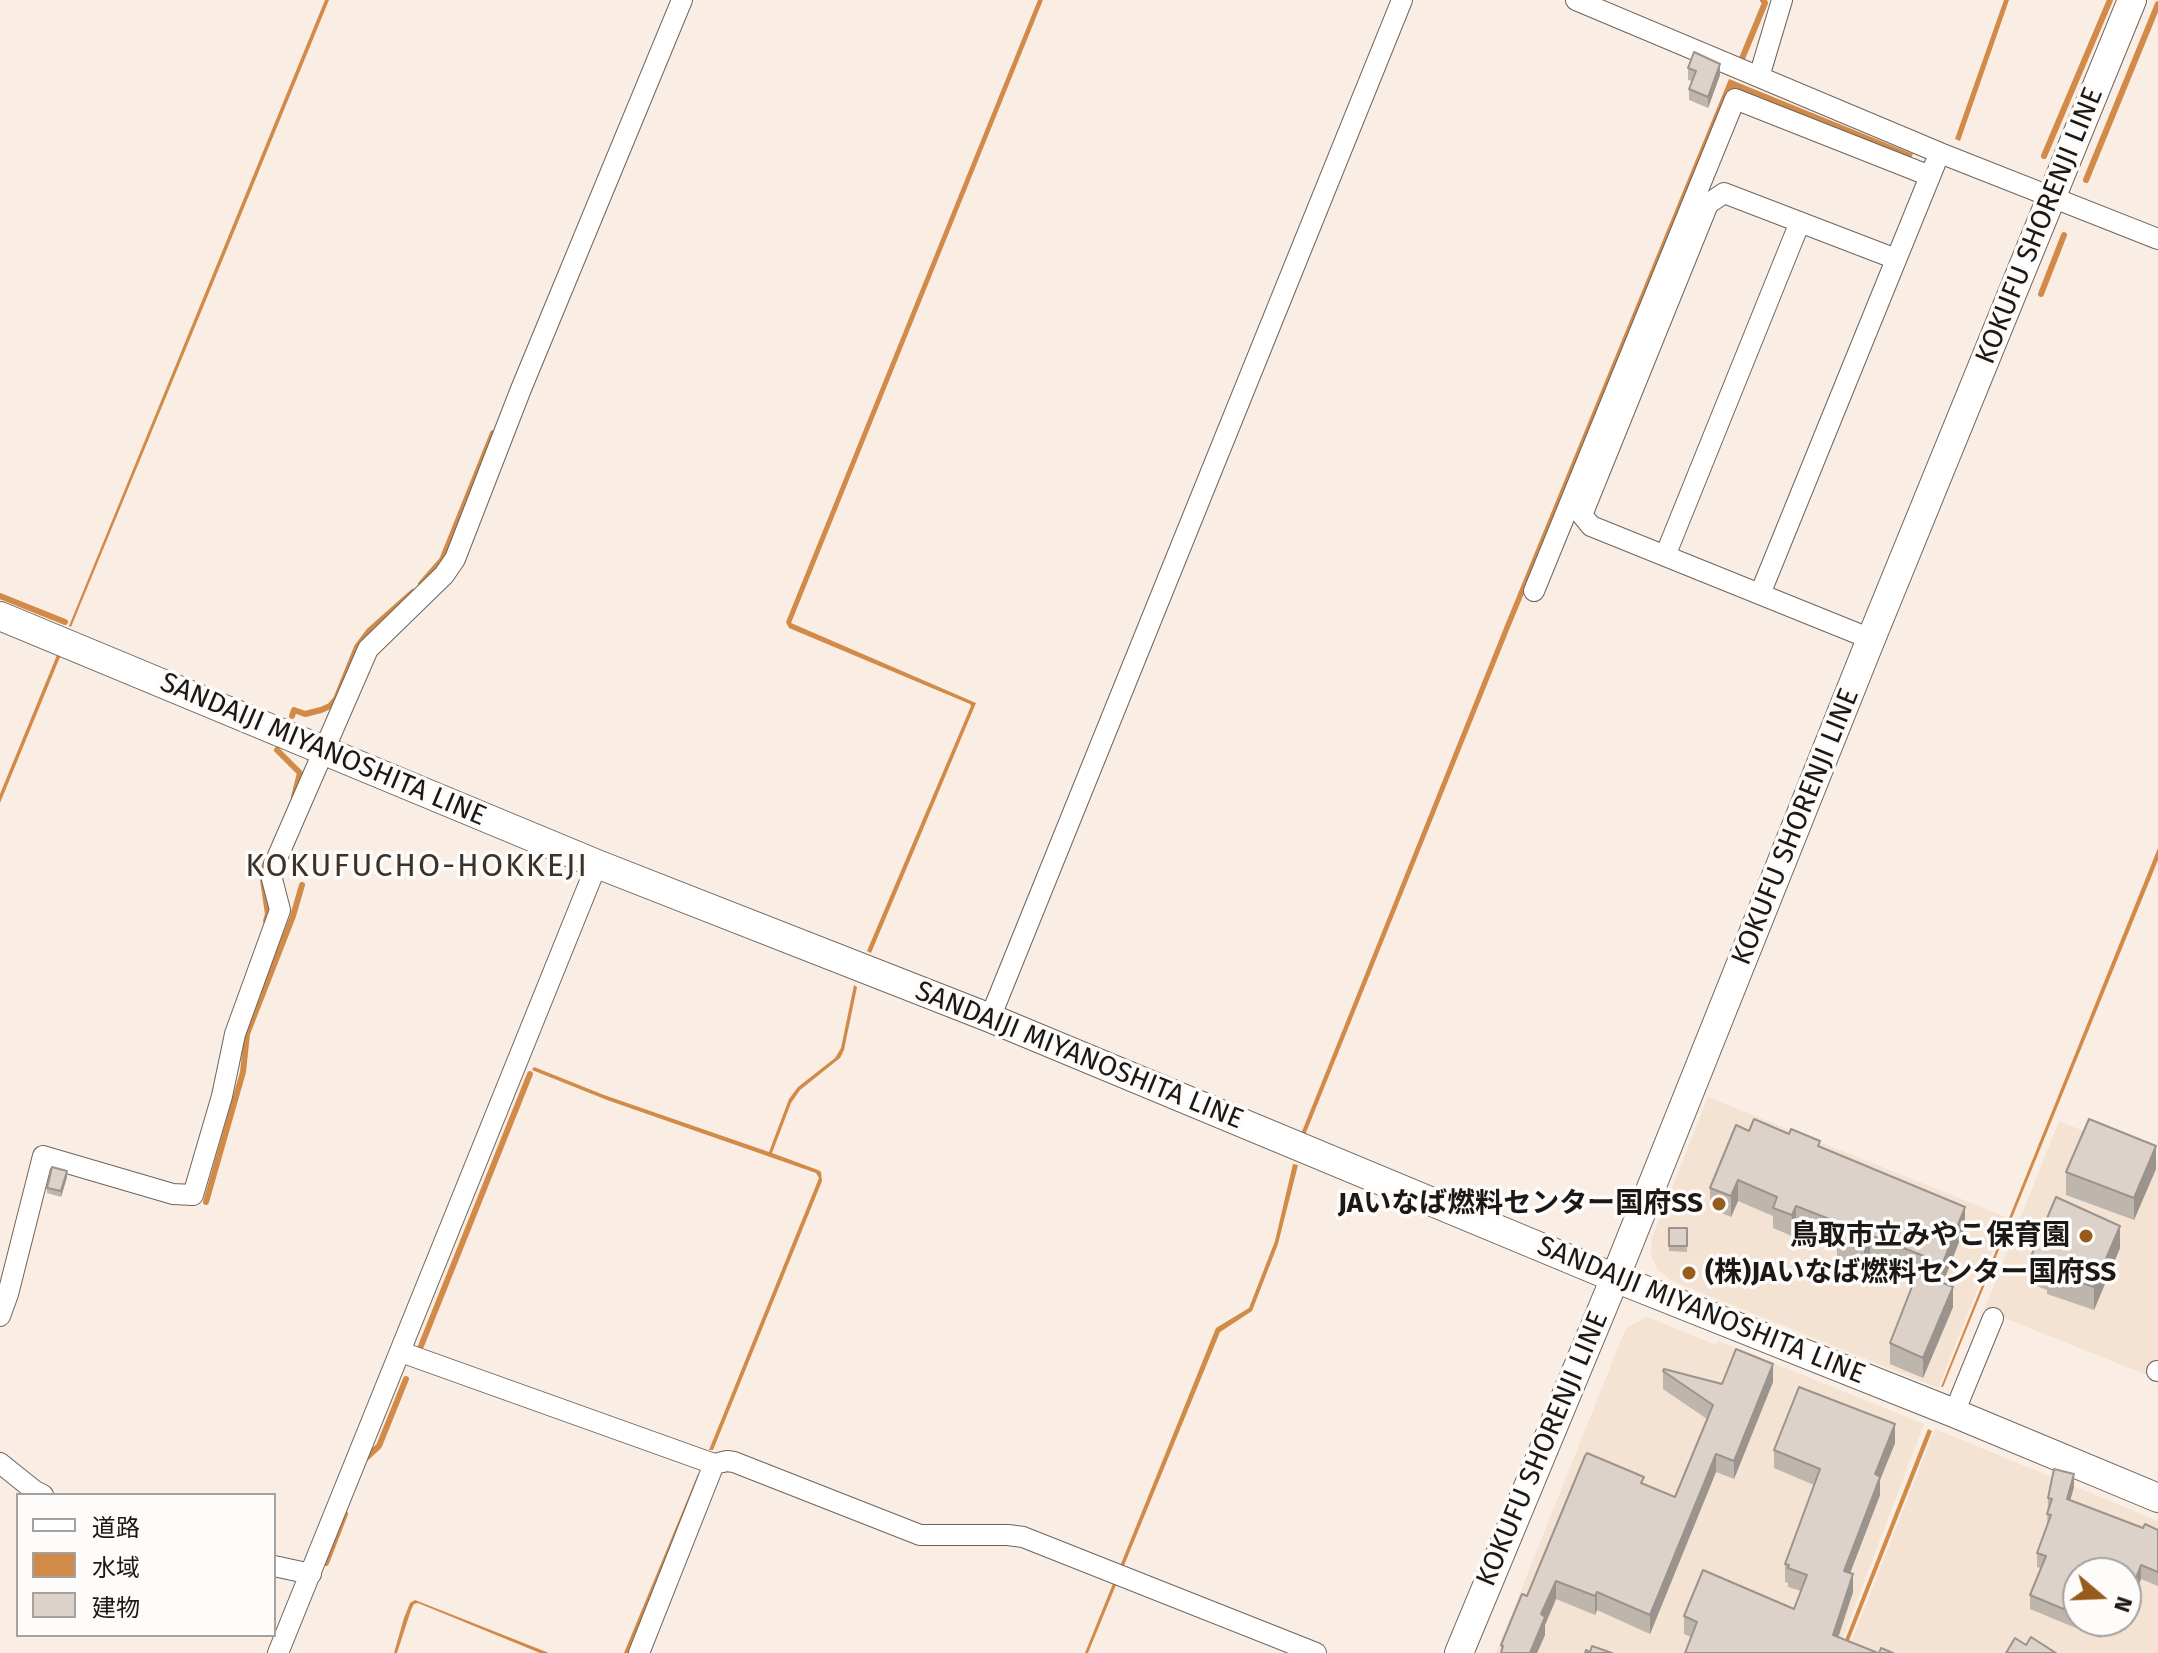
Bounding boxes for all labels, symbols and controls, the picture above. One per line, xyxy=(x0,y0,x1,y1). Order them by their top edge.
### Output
street label: KOKUFU SHORENJI LINE xyxy=(1969,83,2111,369)
street label: SANDAIJI MIYANOSHITA LINE xyxy=(155,666,491,834)
street label: KOKUFU SHORENJI LINE xyxy=(1725,684,1867,970)
district label: KOKUFUCHO-HOKKEJI xyxy=(245,848,589,886)
street label: SANDAIJI MIYANOSHITA LINE xyxy=(910,975,1248,1137)
place label: JAいなば燃料センター国府SS xyxy=(1338,1187,1703,1221)
marker: JAいなば燃料センター国府SS xyxy=(1710,1195,1728,1213)
place label: 鳥取市立みやこ保育園 xyxy=(1790,1219,2070,1253)
marker: 鳥取市立みやこ保育園 xyxy=(2077,1227,2095,1245)
street label: SANDAIJI MIYANOSHITA LINE xyxy=(1532,1230,1870,1392)
place label: (株)JAいなば燃料センター国府SS xyxy=(1705,1256,2116,1290)
marker: (株)JAいなば燃料センター国府SS xyxy=(1680,1264,1698,1282)
street label: KOKUFU SHORENJI LINE xyxy=(1470,1307,1616,1591)
legend xyxy=(16,1493,276,1637)
text: 道路 xyxy=(92,1514,140,1542)
text: 水域 xyxy=(92,1554,140,1582)
north arrow xyxy=(2062,1557,2142,1637)
text: N xyxy=(2108,1593,2138,1616)
text: 建物 xyxy=(92,1594,140,1622)

